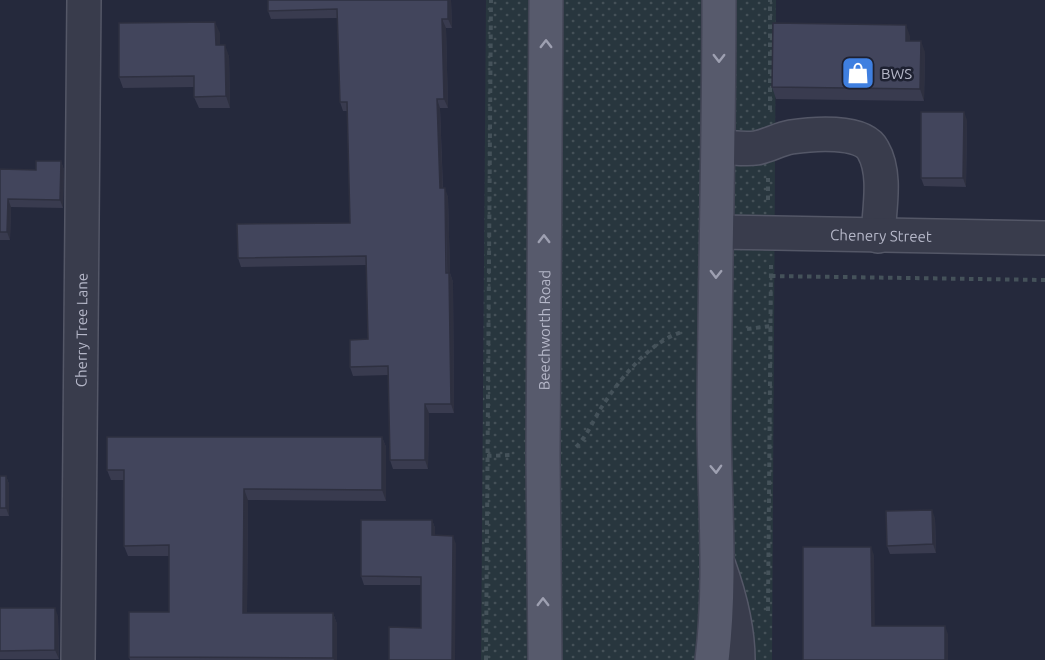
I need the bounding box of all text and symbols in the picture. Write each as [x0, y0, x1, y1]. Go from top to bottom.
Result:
one-way arrow [540, 39, 552, 48]
one-way arrow [713, 54, 725, 63]
shop icon: BWS [840, 55, 876, 91]
place label: BWS [881, 65, 912, 82]
street label: Chenery Street [830, 226, 932, 244]
one-way arrow [538, 234, 550, 243]
street label: Beechworth Road [535, 270, 553, 390]
one-way arrow [710, 270, 722, 279]
street label: Cherry Tree Lane [72, 273, 90, 387]
one-way arrow [709, 465, 722, 474]
one-way arrow [537, 597, 549, 606]

